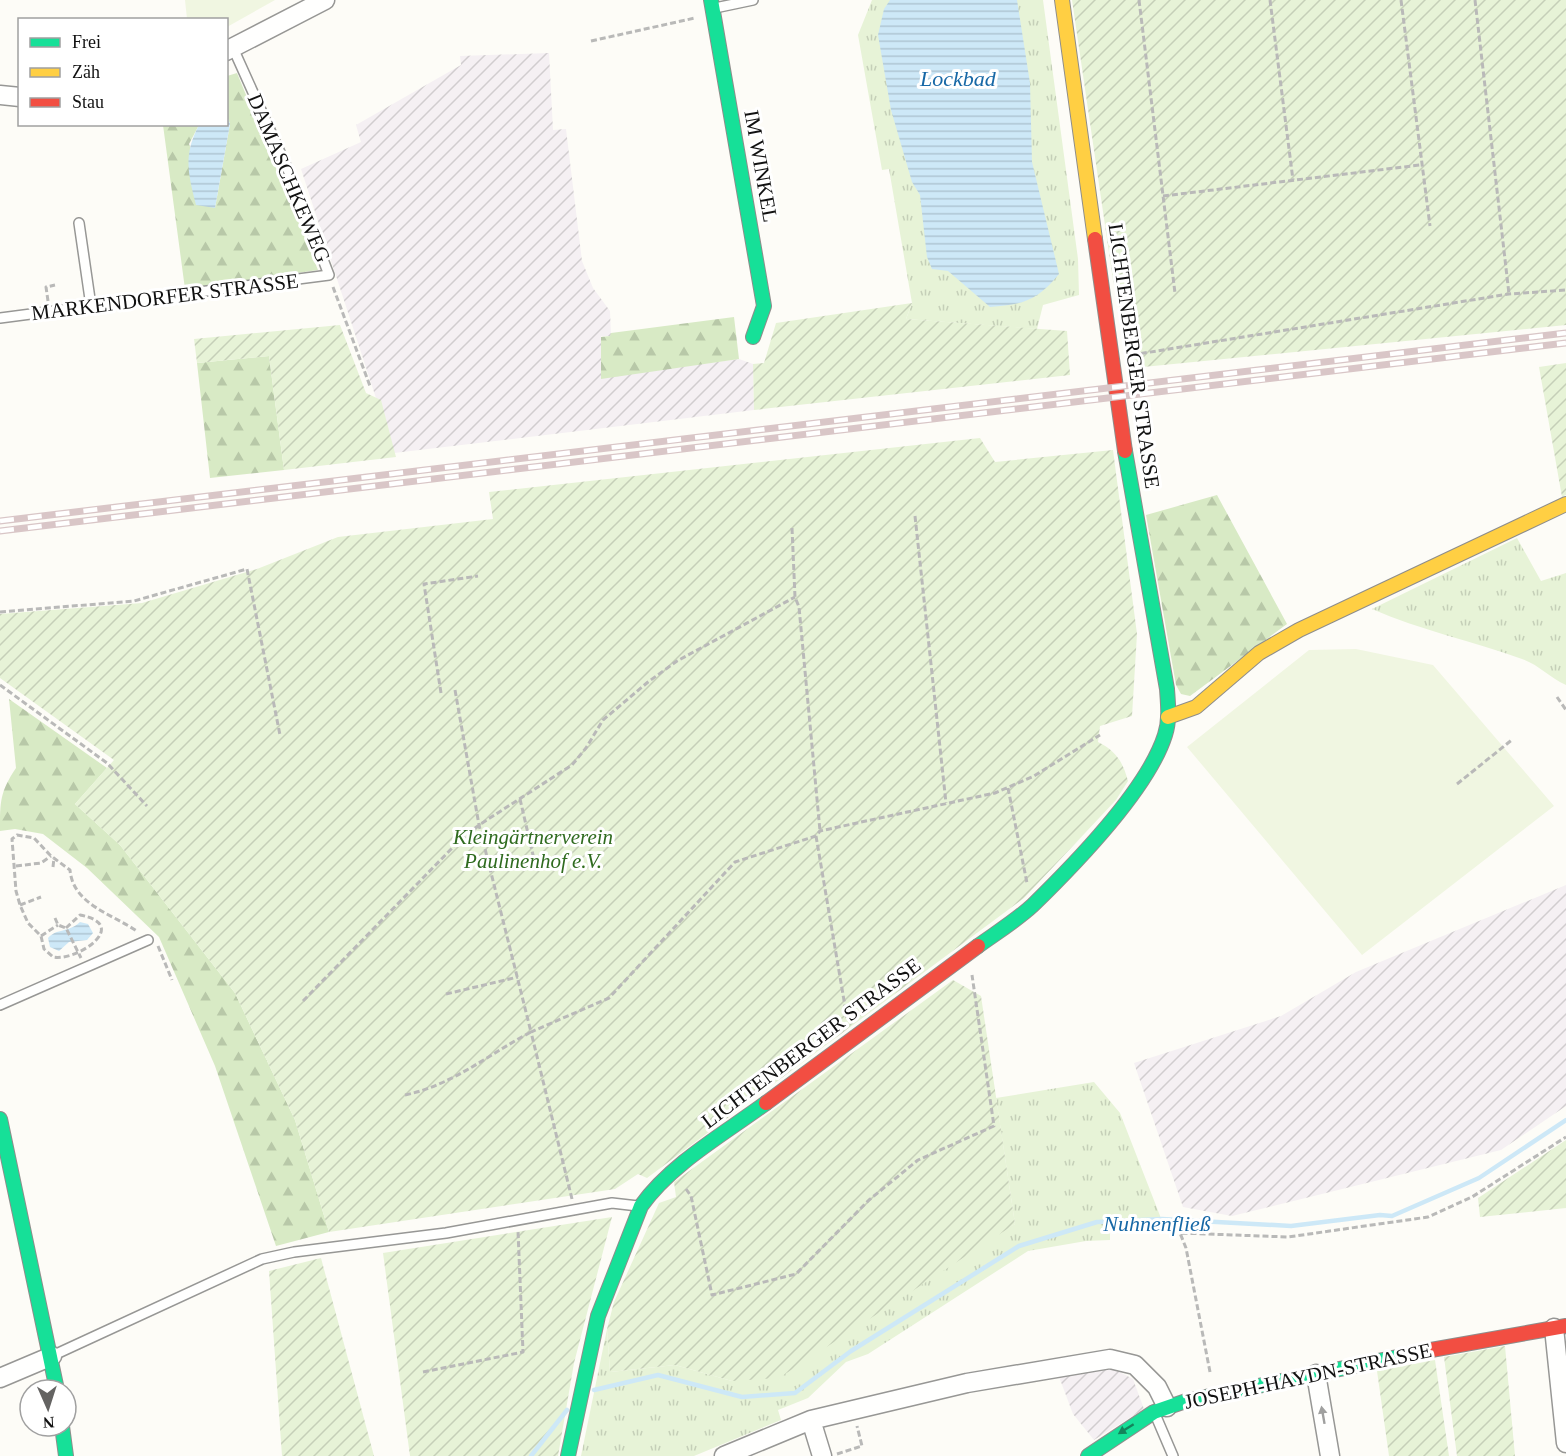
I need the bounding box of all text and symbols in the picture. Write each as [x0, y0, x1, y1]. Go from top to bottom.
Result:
legend [18, 18, 228, 126]
text: Frei [72, 32, 101, 52]
text: Zäh [72, 62, 100, 82]
water label: Lockbad [919, 66, 997, 91]
street label: DAMASCHKEWEG [243, 90, 335, 266]
text: Stau [72, 92, 104, 112]
street label: IM WINKEL [739, 108, 783, 224]
street label: LICHTENBERGER STRASSE [1103, 222, 1165, 490]
street label: MARKENDORFER STRASSE [30, 269, 300, 325]
park label: Kleingärtnerverein Paulinenhof e.V. [452, 825, 613, 873]
street label: LICHTENBERGER STRASSE [697, 953, 925, 1133]
water label: Nuhnenfließ [1102, 1211, 1211, 1236]
street label: JOSEPH-HAYDN-STRASSE [1182, 1338, 1434, 1414]
north arrow [18, 1378, 78, 1438]
one-way arrow [1318, 1405, 1327, 1424]
text: N [42, 1414, 55, 1431]
one-way arrow [1118, 1424, 1135, 1435]

